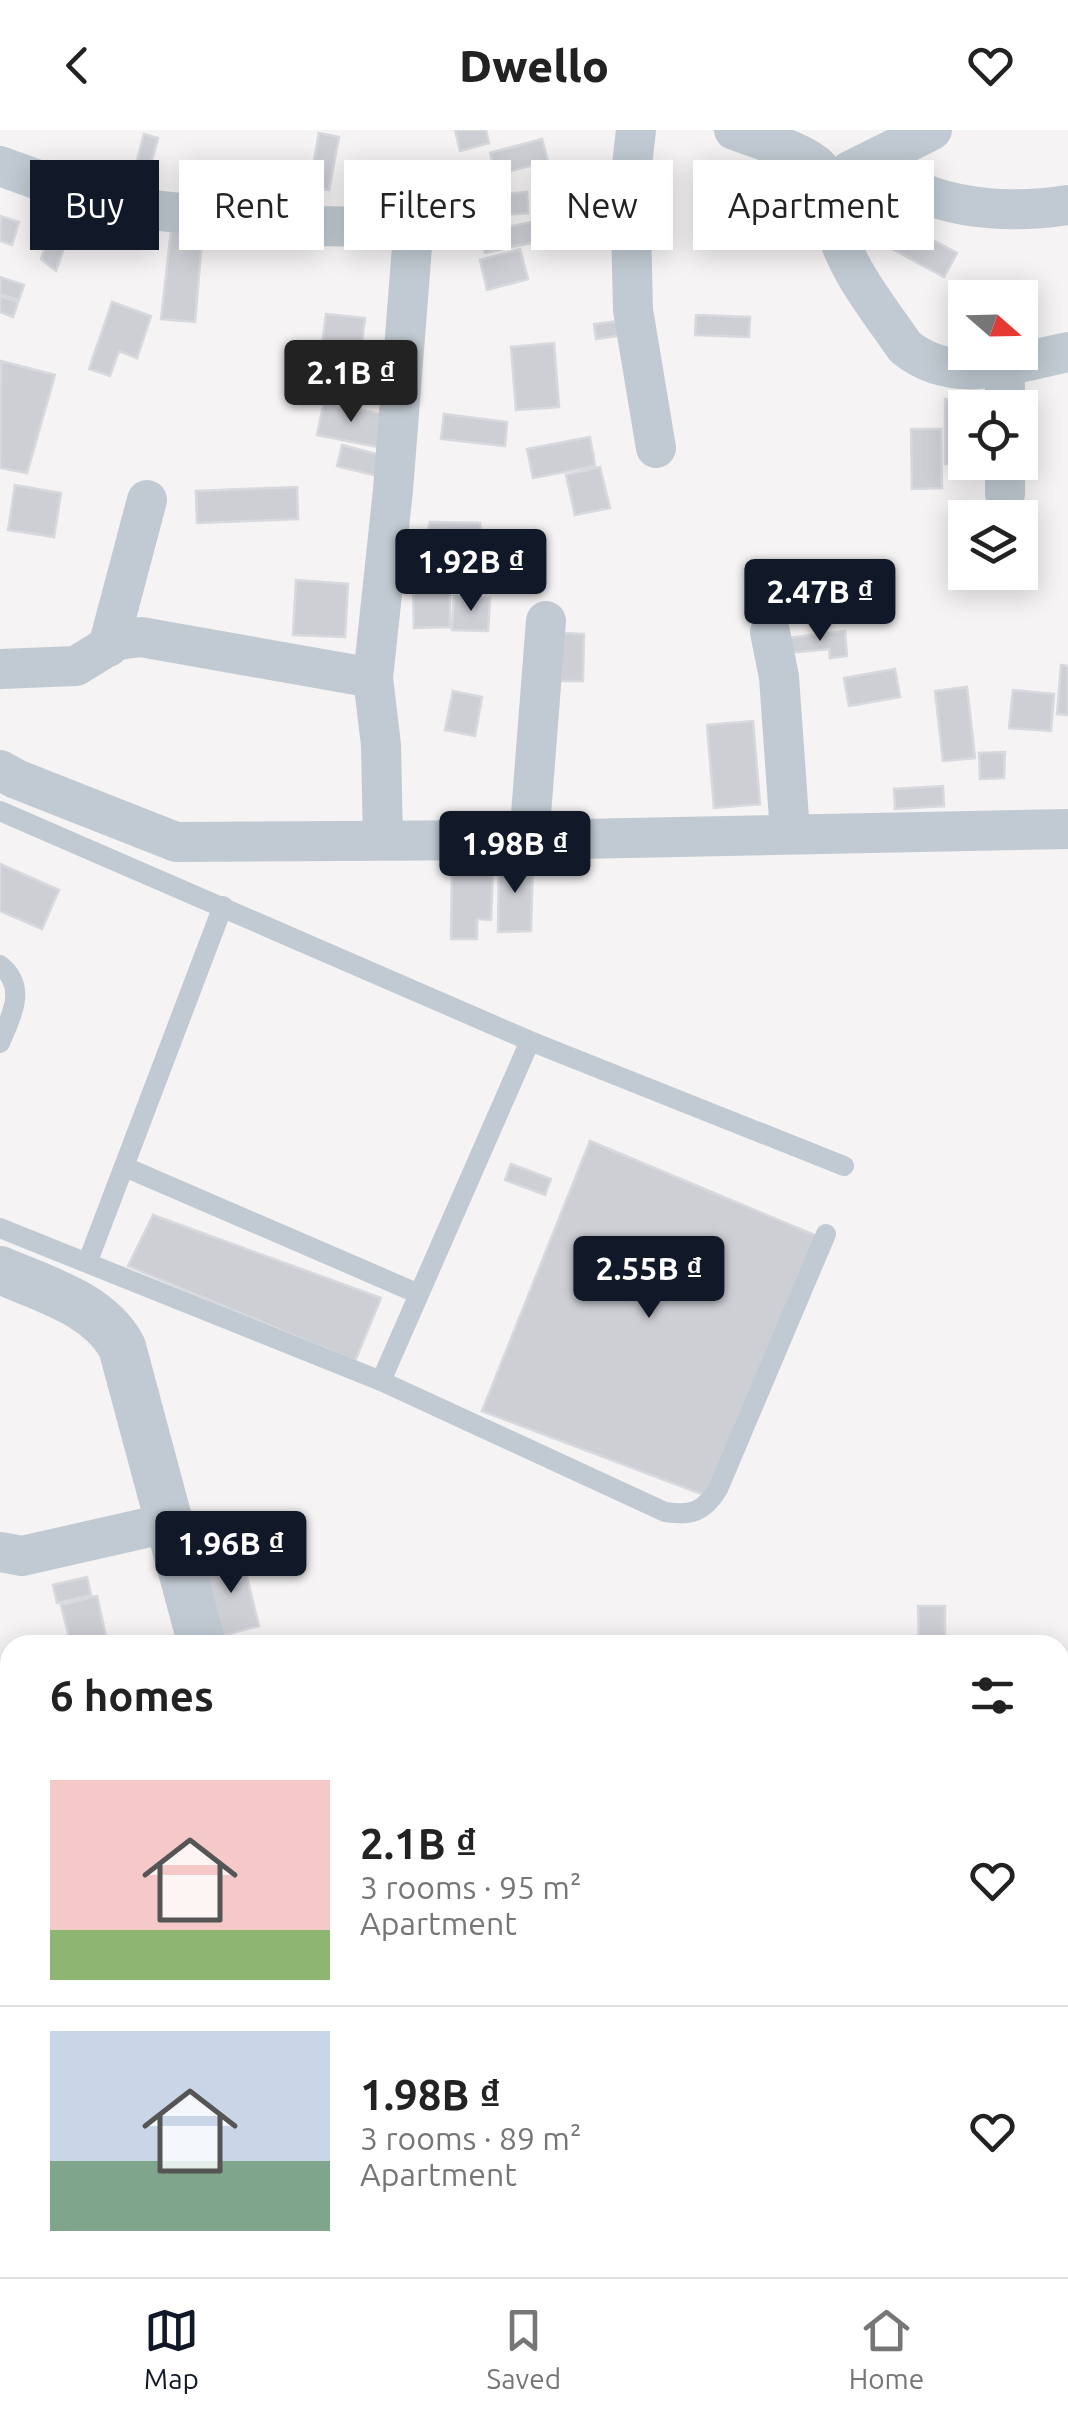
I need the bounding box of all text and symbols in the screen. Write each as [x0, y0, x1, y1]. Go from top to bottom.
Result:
icon: back [50, 38, 105, 93]
icon: heart [963, 38, 1018, 93]
text: Dwello [459, 40, 609, 91]
chip: Buy [30, 160, 159, 250]
chip: Rent [179, 160, 324, 250]
chip: Filters [344, 160, 511, 250]
chip: New [531, 160, 673, 250]
chip: Apartment [693, 160, 934, 250]
north arrow [948, 280, 1038, 370]
map controls [948, 280, 1038, 590]
pin: 2.1B ₫ [270, 340, 432, 425]
text: 2.1B ₫ [306, 354, 396, 390]
button: locate [948, 390, 1038, 480]
button: layers [948, 500, 1038, 590]
pin: 1.92B ₫ [379, 529, 563, 614]
text: 1.92B ₫ [417, 543, 525, 579]
pin: 2.47B ₫ [728, 559, 912, 644]
text: 2.47B ₫ [766, 573, 874, 609]
pin: 1.98B ₫ [423, 811, 607, 896]
text: 1.98B ₫ [461, 825, 569, 861]
pin: 2.55B ₫ [557, 1236, 741, 1321]
text: 2.55B ₫ [595, 1250, 703, 1286]
pin: 1.96B ₫ [139, 1511, 323, 1596]
text: 1.96B ₫ [177, 1525, 285, 1561]
icon: filters [965, 1668, 1020, 1723]
text: 6 homes [50, 1672, 214, 1719]
icon: home [130, 1820, 250, 1940]
text: 2.1B ₫ [360, 1820, 477, 1867]
icon: heart [965, 1853, 1020, 1908]
text: 3 rooms · 95 m² [360, 1869, 581, 1905]
text: Apartment [360, 1905, 517, 1941]
icon: home [130, 2071, 250, 2191]
text: 1.98B ₫ [360, 2071, 501, 2118]
icon: heart [965, 2104, 1020, 2159]
text: 3 rooms · 89 m² [360, 2120, 581, 2156]
text: Apartment [360, 2156, 517, 2192]
tab: Map [144, 2303, 199, 2394]
tab: Saved [487, 2303, 561, 2394]
tab: Home [849, 2303, 924, 2394]

